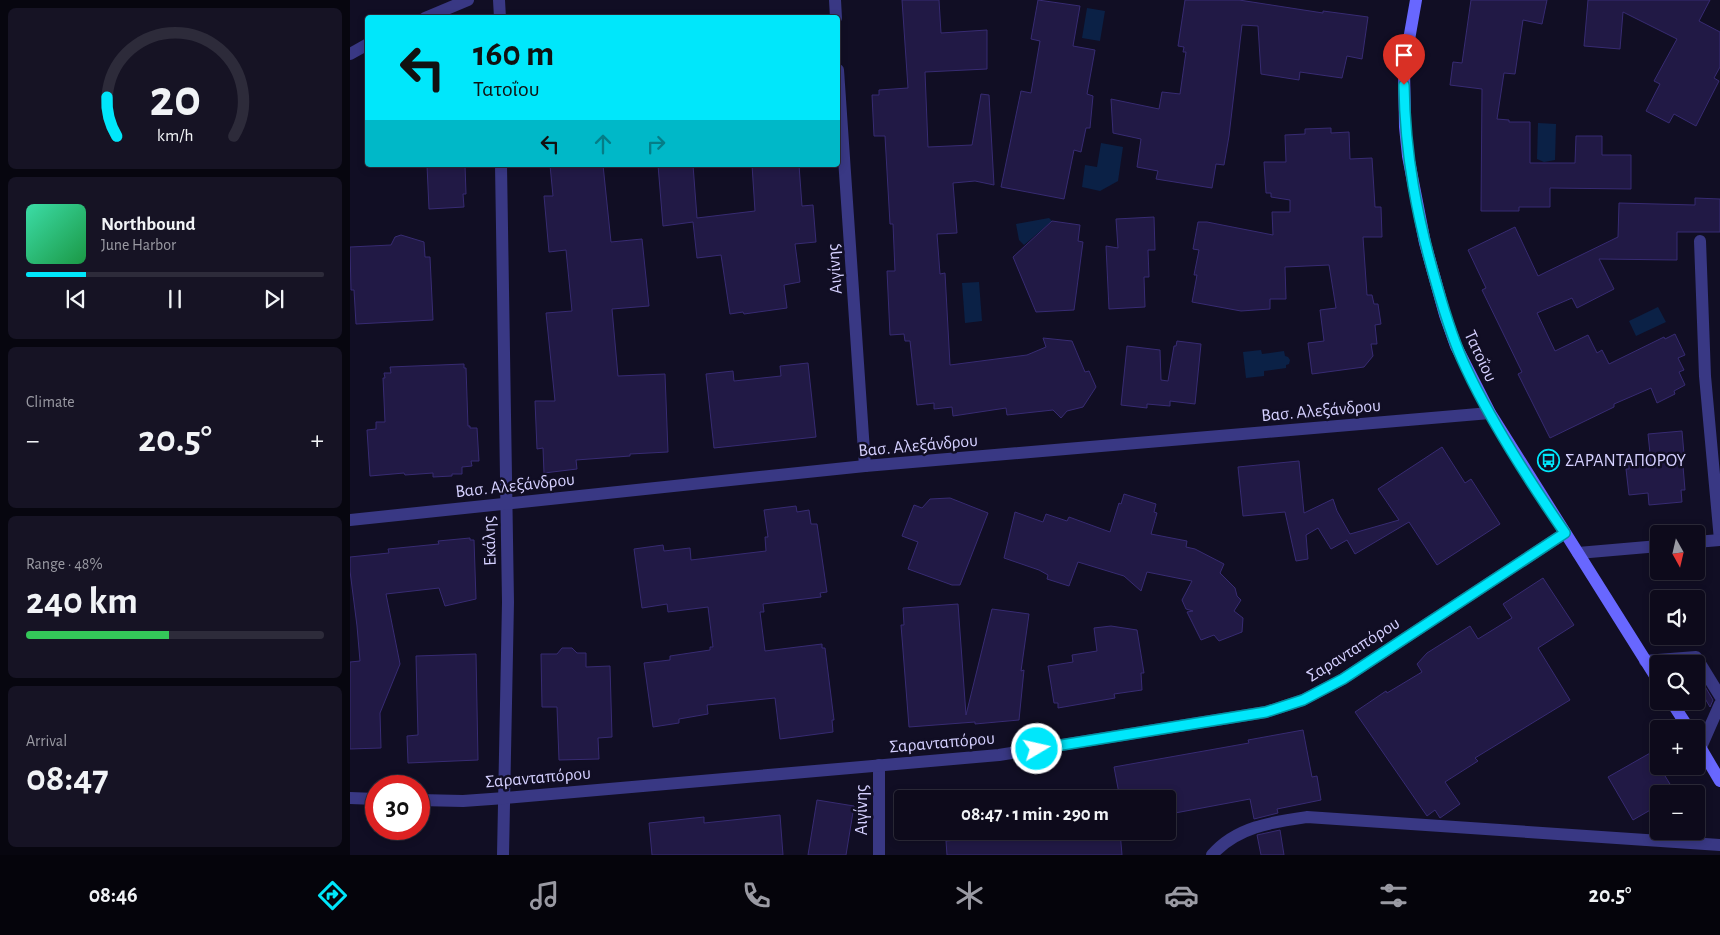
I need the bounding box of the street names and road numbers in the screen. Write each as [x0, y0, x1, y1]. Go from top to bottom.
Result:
street label: Αιγίνης [823, 243, 846, 295]
street label: Τατοΐου [1460, 328, 1500, 385]
street label: Βασ. Αλεξάνδρου [1260, 397, 1382, 425]
street label: Βασ. Αλεξάνδρου [857, 432, 979, 460]
street label: Βασ. Αλεξάνδρου [454, 471, 576, 501]
street label: Εκάλης [480, 516, 500, 566]
street label: Σαρανταπόρου [1304, 614, 1403, 686]
street label: Σαρανταπόρου [889, 729, 996, 757]
street label: Σαρανταπόρου [485, 764, 592, 792]
street label: Αιγίνης [852, 785, 871, 835]

